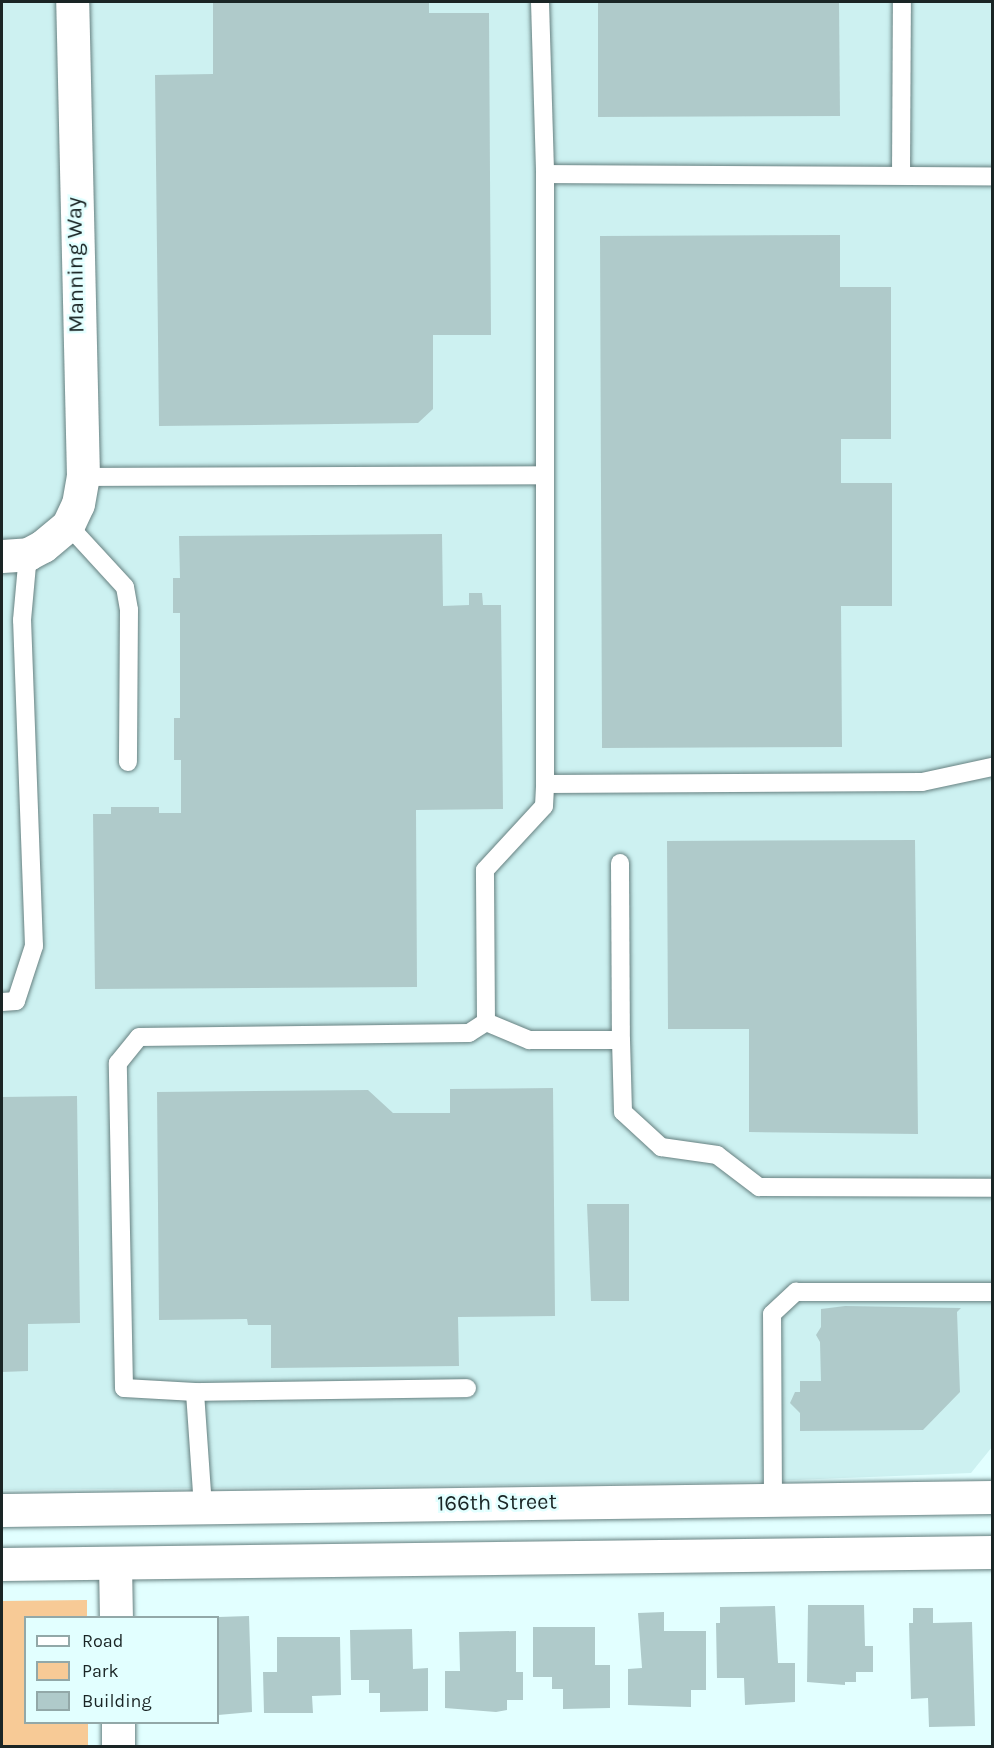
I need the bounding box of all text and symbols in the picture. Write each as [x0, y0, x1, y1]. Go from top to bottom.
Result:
street label: Manning Way [62, 197, 90, 333]
street label: 166th Street [437, 1489, 557, 1517]
legend [24, 1616, 219, 1724]
text: Road [82, 1630, 123, 1652]
text: Park [82, 1660, 119, 1682]
text: Building [82, 1690, 152, 1712]

